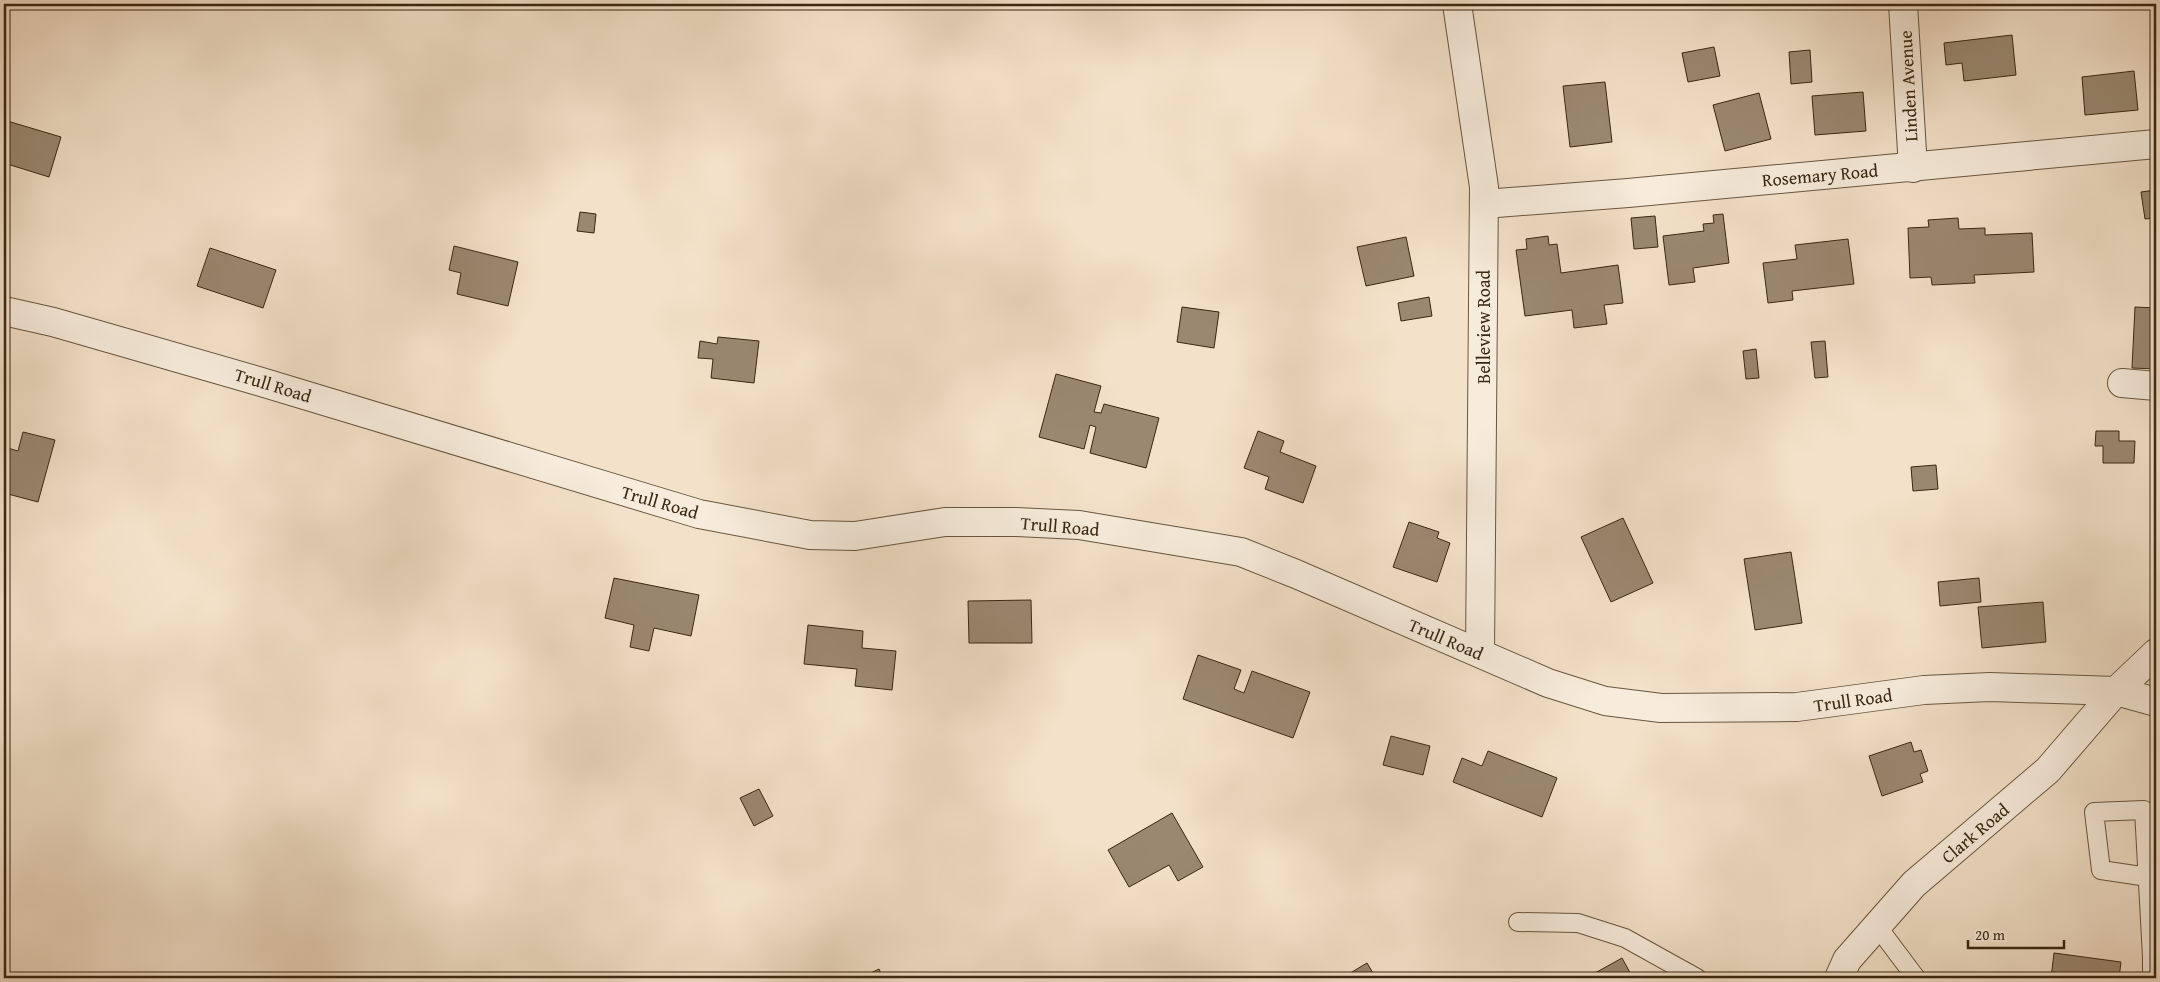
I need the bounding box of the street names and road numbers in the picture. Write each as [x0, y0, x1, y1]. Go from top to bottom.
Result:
street label: Linden Avenue [1892, 30, 1924, 142]
street label: Rosemary Road [1761, 156, 1880, 194]
street label: Belleview Road [1470, 270, 1497, 384]
street label: Trull Road [231, 361, 315, 410]
street label: Trull Road [618, 478, 702, 526]
street label: Trull Road [1019, 509, 1101, 543]
street label: Trull Road [1404, 611, 1488, 667]
street label: Trull Road [1812, 681, 1894, 719]
street label: Clark Road [1935, 796, 2015, 870]

